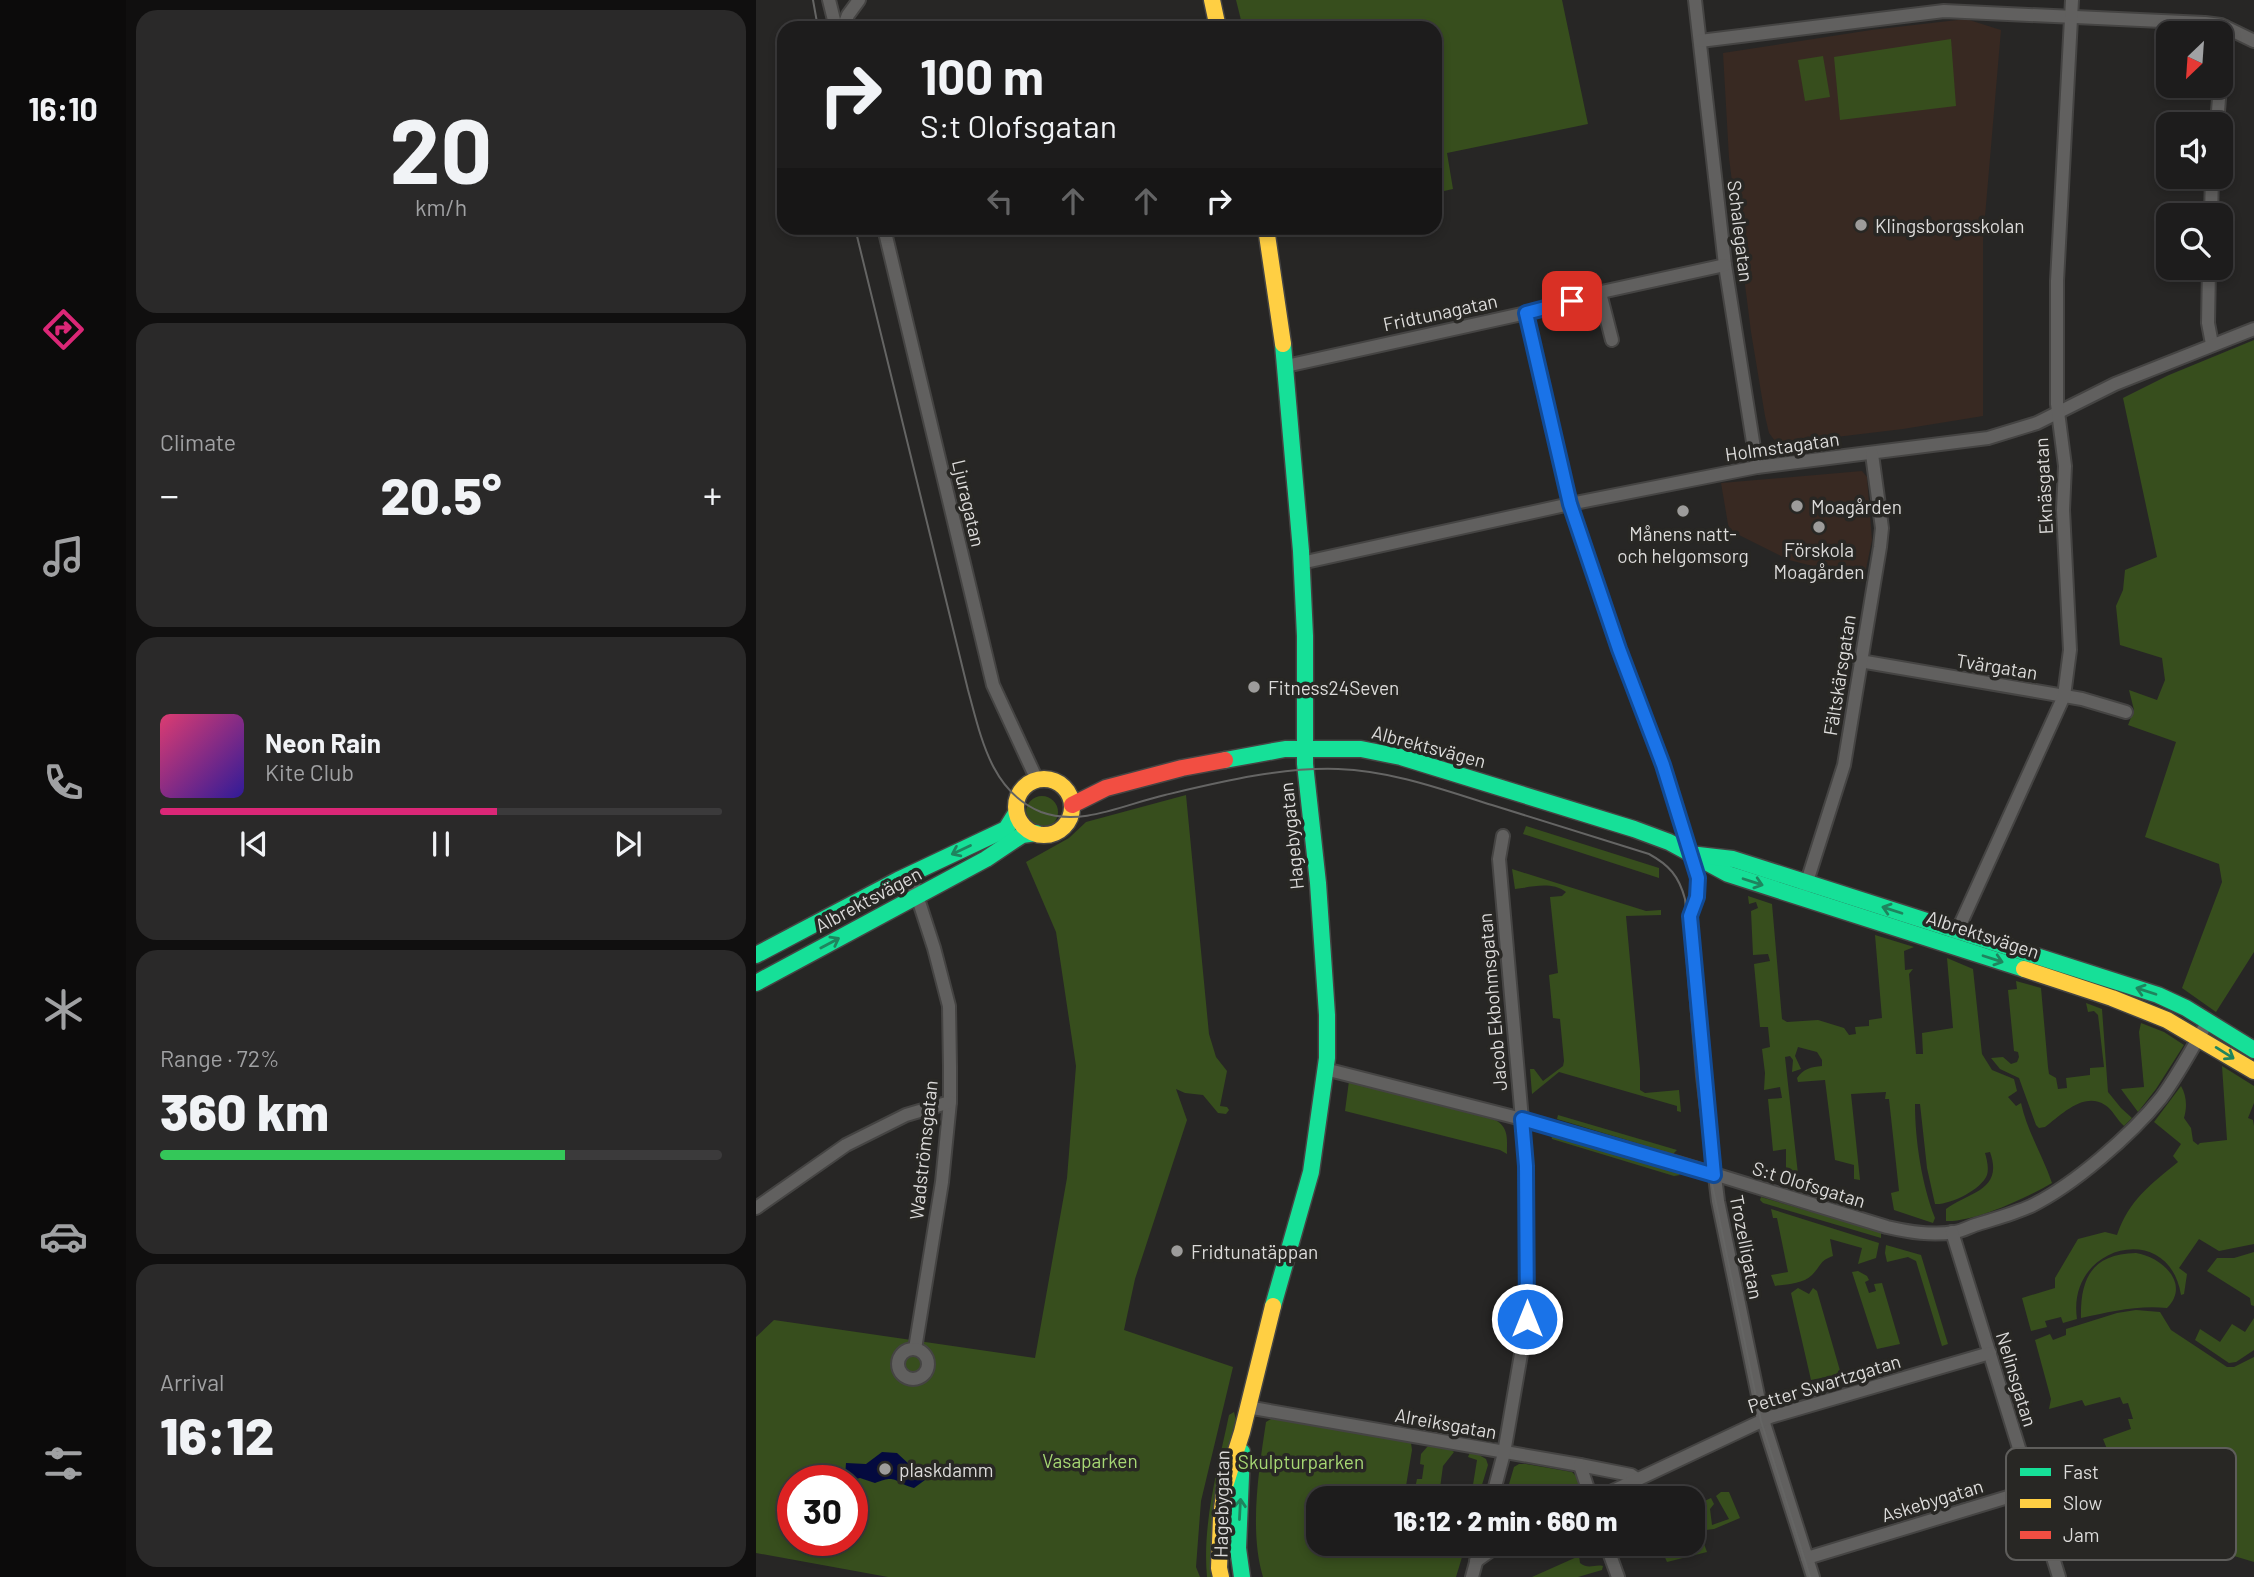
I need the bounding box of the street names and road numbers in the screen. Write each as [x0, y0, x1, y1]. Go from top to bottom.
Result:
street label: Schalegatan [1723, 179, 1759, 283]
street label: Fridtunagatan [1381, 289, 1499, 335]
street label: Holmstagatan [1723, 427, 1841, 465]
street label: Eknäsgatan [2029, 437, 2057, 535]
street label: Ljuragatan [948, 457, 990, 549]
street label: Fältskärsgatan [1818, 613, 1860, 737]
street label: Tvärgatan [1955, 648, 2039, 684]
street label: Albrektsvägen [1369, 720, 1489, 772]
street label: Hagebygatan [1274, 781, 1308, 891]
street label: Albrektsvägen [811, 861, 925, 937]
street label: Albrektsvägen [1924, 905, 2042, 963]
street label: Jacob Ekbohmsgatan [1473, 912, 1511, 1092]
street label: Wadströmsgatan [904, 1079, 942, 1221]
street label: S:t Olofsgatan [1750, 1156, 1868, 1212]
street label: Trozelligatan [1726, 1193, 1768, 1301]
street label: Nelinsgatan [1992, 1329, 2042, 1429]
street label: Petter Swartzgatan [1745, 1349, 1903, 1417]
street label: Alreiksgatan [1393, 1403, 1499, 1443]
street label: Hagebygatan [1209, 1450, 1233, 1558]
street label: Askebygatan [1878, 1474, 1986, 1526]

